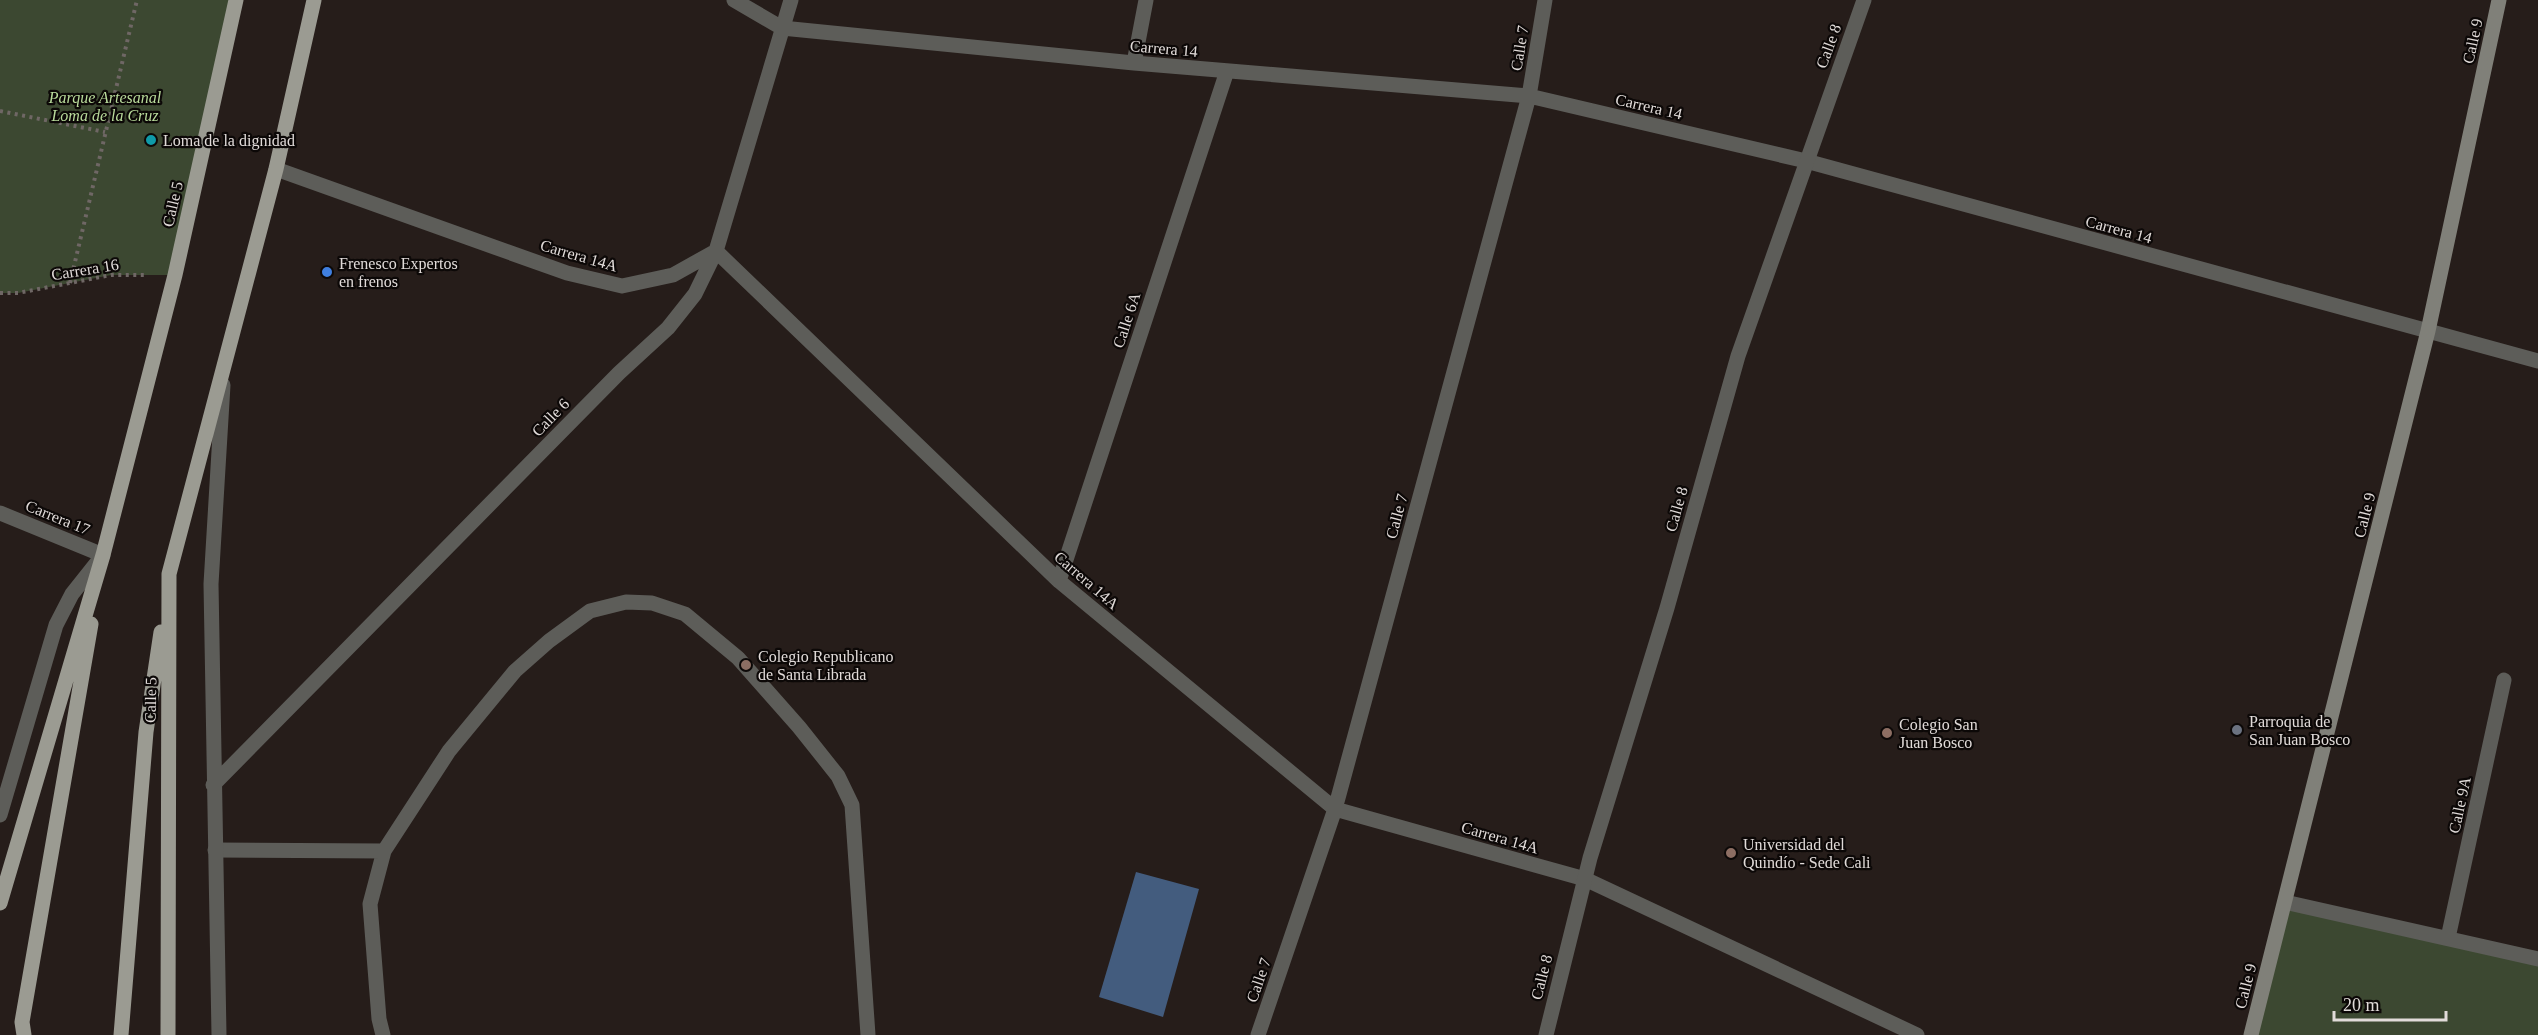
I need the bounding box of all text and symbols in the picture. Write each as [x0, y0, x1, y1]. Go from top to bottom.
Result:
street label: Calle 9 [2459, 17, 2486, 65]
street label: Calle 8 [1813, 22, 1844, 71]
street label: Calle 7 [1508, 24, 1531, 72]
street label: Carrera 14 [1129, 37, 1199, 60]
park label: Parque Artesanal Loma de la Cruz [48, 89, 162, 124]
street label: Carrera 14 [1614, 91, 1684, 122]
place label: Loma de la dignidad [163, 132, 295, 150]
marker: Loma de la dignidad [144, 133, 158, 147]
street label: Calle 5 [159, 180, 186, 228]
street label: Carrera 14 [2084, 212, 2154, 246]
street label: Carrera 14A [538, 236, 620, 275]
place label: Frenesco Expertos en frenos [339, 255, 458, 290]
street label: Carrera 16 [50, 256, 120, 283]
marker: Frenesco Expertos en frenos [320, 265, 334, 279]
street label: Calle 6A [1110, 290, 1144, 350]
street label: Calle 6 [528, 395, 572, 440]
street label: Calle 8 [1662, 485, 1691, 533]
street label: Calle 9 [2351, 491, 2378, 539]
street label: Calle 7 [1382, 492, 1411, 540]
street label: Carrera 17 [23, 497, 93, 538]
street label: Carrera 14A [1051, 548, 1123, 613]
place label: Colegio Republicano de Santa Librada [758, 648, 894, 683]
marker: Colegio Republicano de Santa Librada [739, 658, 753, 672]
street label: Calle 5 [142, 677, 159, 723]
place label: Parroquia de San Juan Bosco [2249, 713, 2350, 748]
place label: Colegio San Juan Bosco [1899, 716, 1978, 751]
marker: Parroquia de San Juan Bosco [2230, 723, 2244, 737]
marker: Colegio San Juan Bosco [1880, 726, 1894, 740]
street label: Calle 9A [2445, 775, 2474, 835]
street label: Carrera 14A [1459, 818, 1541, 857]
place label: Universidad del Quindío - Sede Cali [1743, 836, 1871, 871]
marker: Universidad del Quindío - Sede Cali [1724, 846, 1738, 860]
street label: Calle 8 [1528, 953, 1555, 1001]
street label: Calle 7 [1243, 956, 1274, 1005]
street label: Calle 9 [2232, 962, 2259, 1010]
scale bar [2334, 984, 2446, 1022]
text: 20 m [2343, 995, 2380, 1015]

